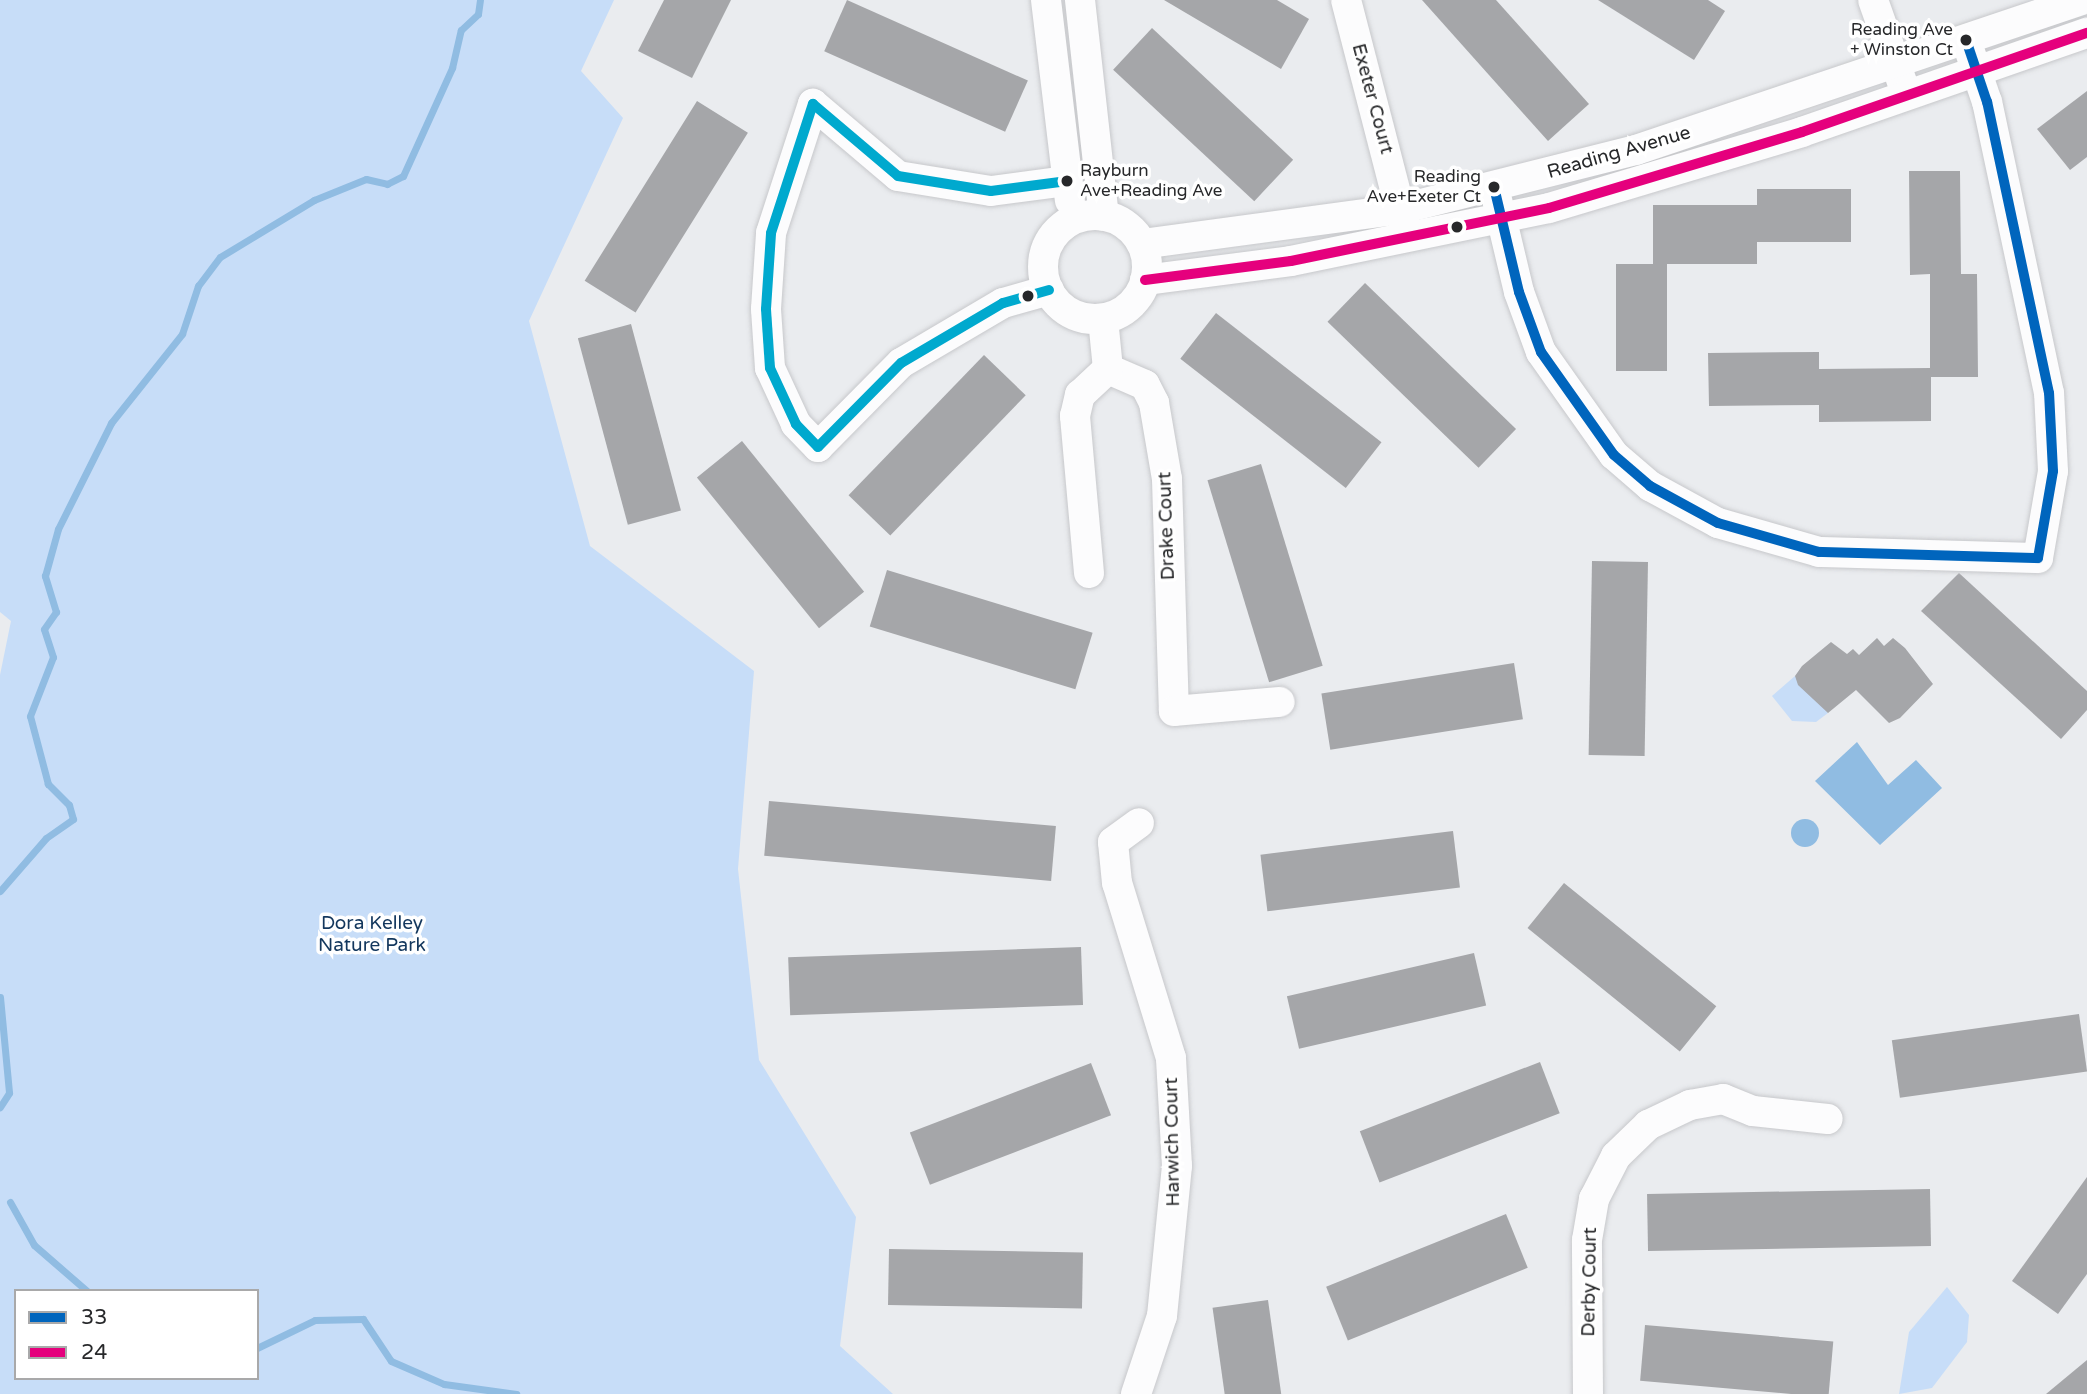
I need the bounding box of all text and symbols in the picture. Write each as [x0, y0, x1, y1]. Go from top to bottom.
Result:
place label: Reading Ave + Winston Ct [1850, 20, 1953, 60]
marker: Reading Ave + Winston Ct [1959, 33, 1973, 47]
street label: Exeter Court [1346, 41, 1398, 157]
street label: Reading Avenue [1545, 122, 1693, 184]
place label: Rayburn Ave+Reading Ave [1080, 161, 1222, 201]
place label: Reading Ave+Exeter Ct [1367, 167, 1481, 207]
marker: Rayburn Ave+Reading Ave [1060, 174, 1074, 188]
marker: Reading Ave+Exeter Ct [1487, 180, 1501, 194]
unlabelled marker [1450, 220, 1464, 234]
unlabelled marker [1021, 289, 1035, 303]
street label: Drake Court [1154, 471, 1180, 581]
park label: Dora Kelley Nature Park [318, 913, 426, 957]
street label: Harwich Court [1160, 1077, 1186, 1207]
street label: Derby Court [1578, 1227, 1602, 1337]
legend [14, 1289, 259, 1380]
text: 33 [81, 1305, 107, 1330]
text: 24 [81, 1340, 107, 1365]

